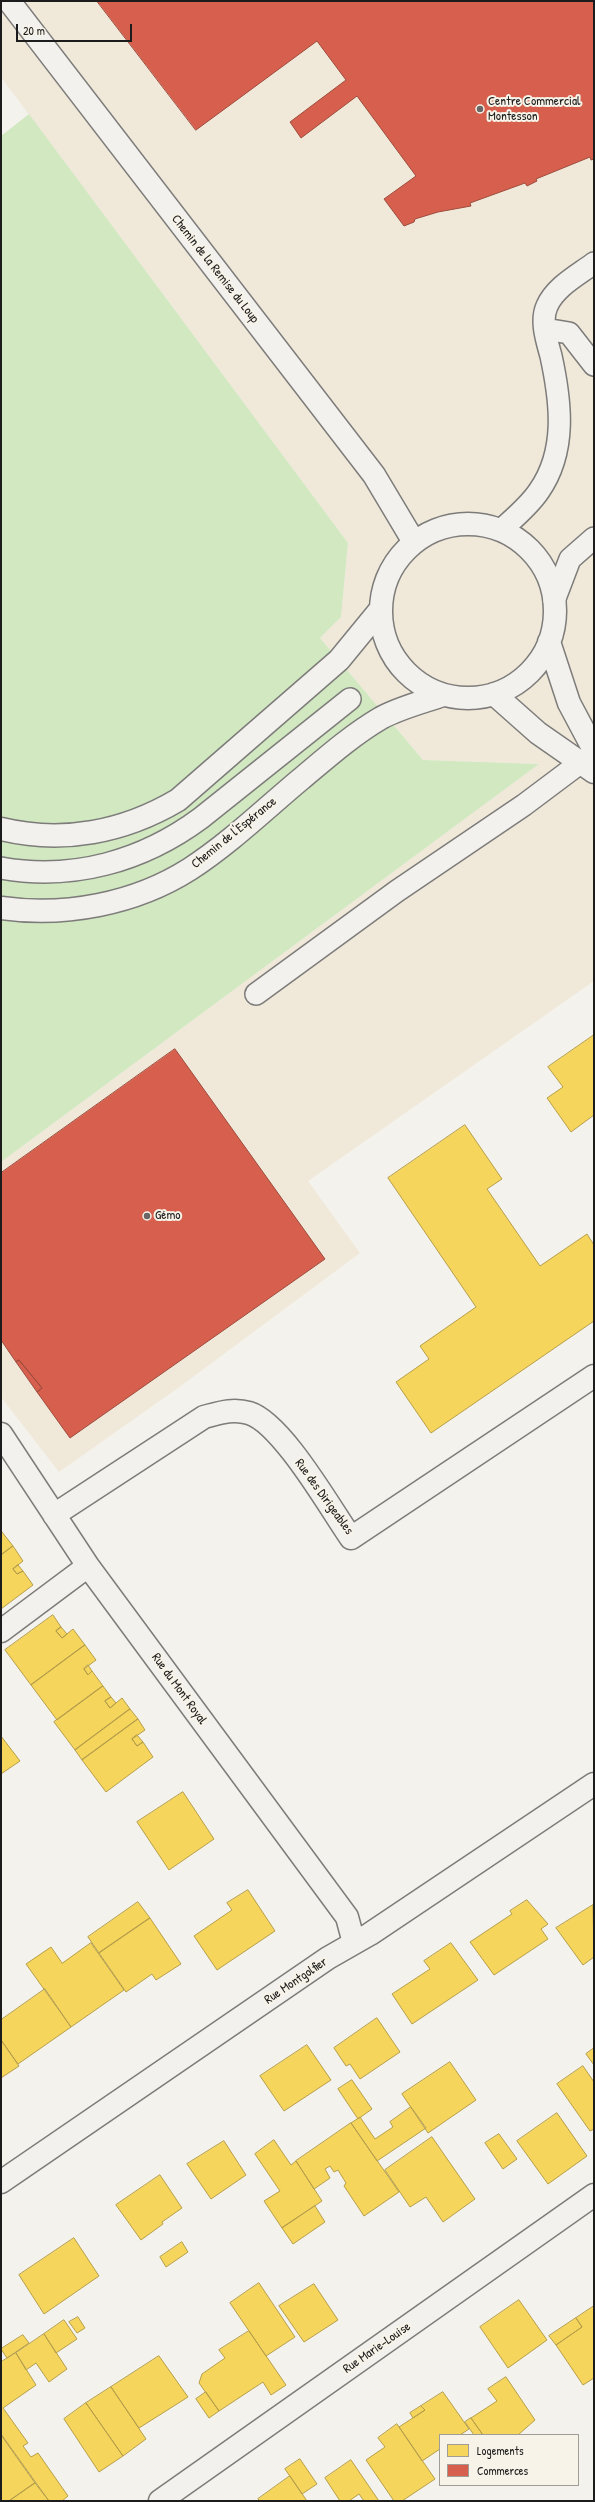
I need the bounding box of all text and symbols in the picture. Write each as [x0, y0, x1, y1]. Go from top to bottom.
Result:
scale bar [18, 16, 134, 42]
text: 20 m [23, 22, 45, 39]
place label: Centre Commercial Montesson [488, 94, 581, 125]
marker: Centre Commercial Montesson [475, 104, 485, 114]
street label: Chemin de la Remise du Loup [168, 212, 262, 326]
street label: Chemin de l'Espérance [188, 794, 280, 872]
place label: Gémo [155, 1208, 180, 1224]
marker: Gémo [142, 1211, 152, 1221]
street label: Rue des Dirigeables [291, 1456, 357, 1538]
street label: Rue du Mont Royal [148, 1650, 210, 1728]
street label: Rue Montgolfier [262, 1954, 330, 2008]
street label: Rue Marie-Louise [340, 2319, 414, 2377]
legend [439, 2434, 579, 2486]
text: Logements [477, 2442, 524, 2459]
text: Commerces [477, 2462, 528, 2479]

